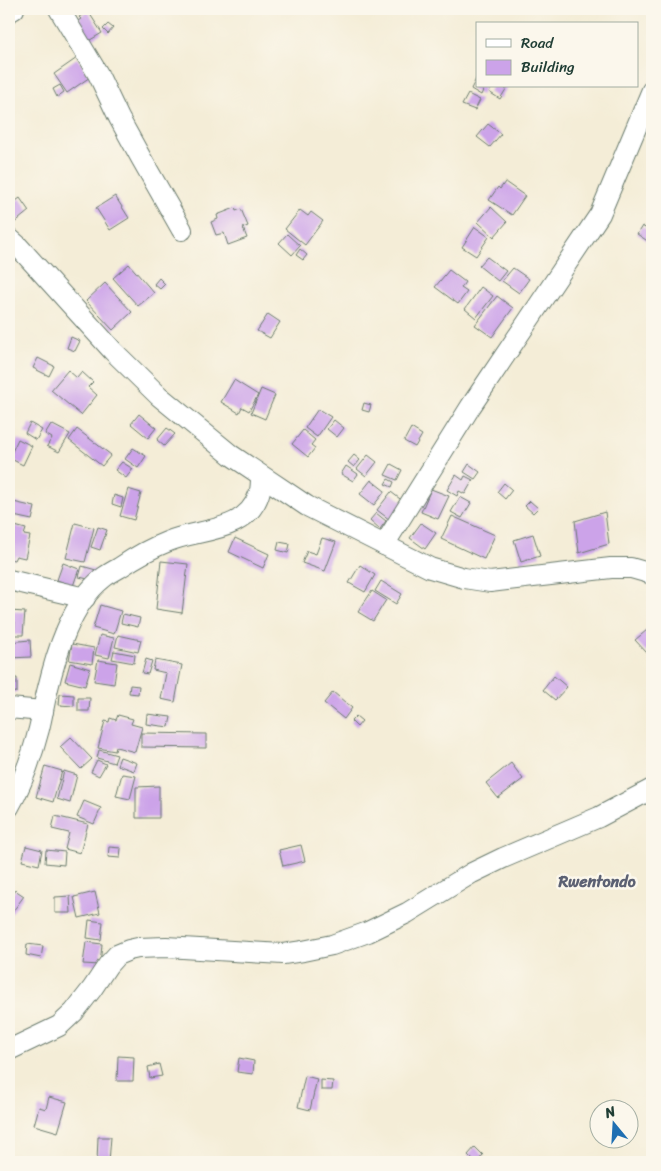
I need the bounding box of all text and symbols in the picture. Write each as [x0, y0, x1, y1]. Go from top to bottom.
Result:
legend [476, 22, 638, 88]
text: Road [521, 30, 554, 56]
text: Building [521, 54, 575, 80]
district label: Rwentondo [557, 867, 636, 896]
north arrow [588, 1098, 638, 1148]
text: N [601, 1099, 619, 1126]

